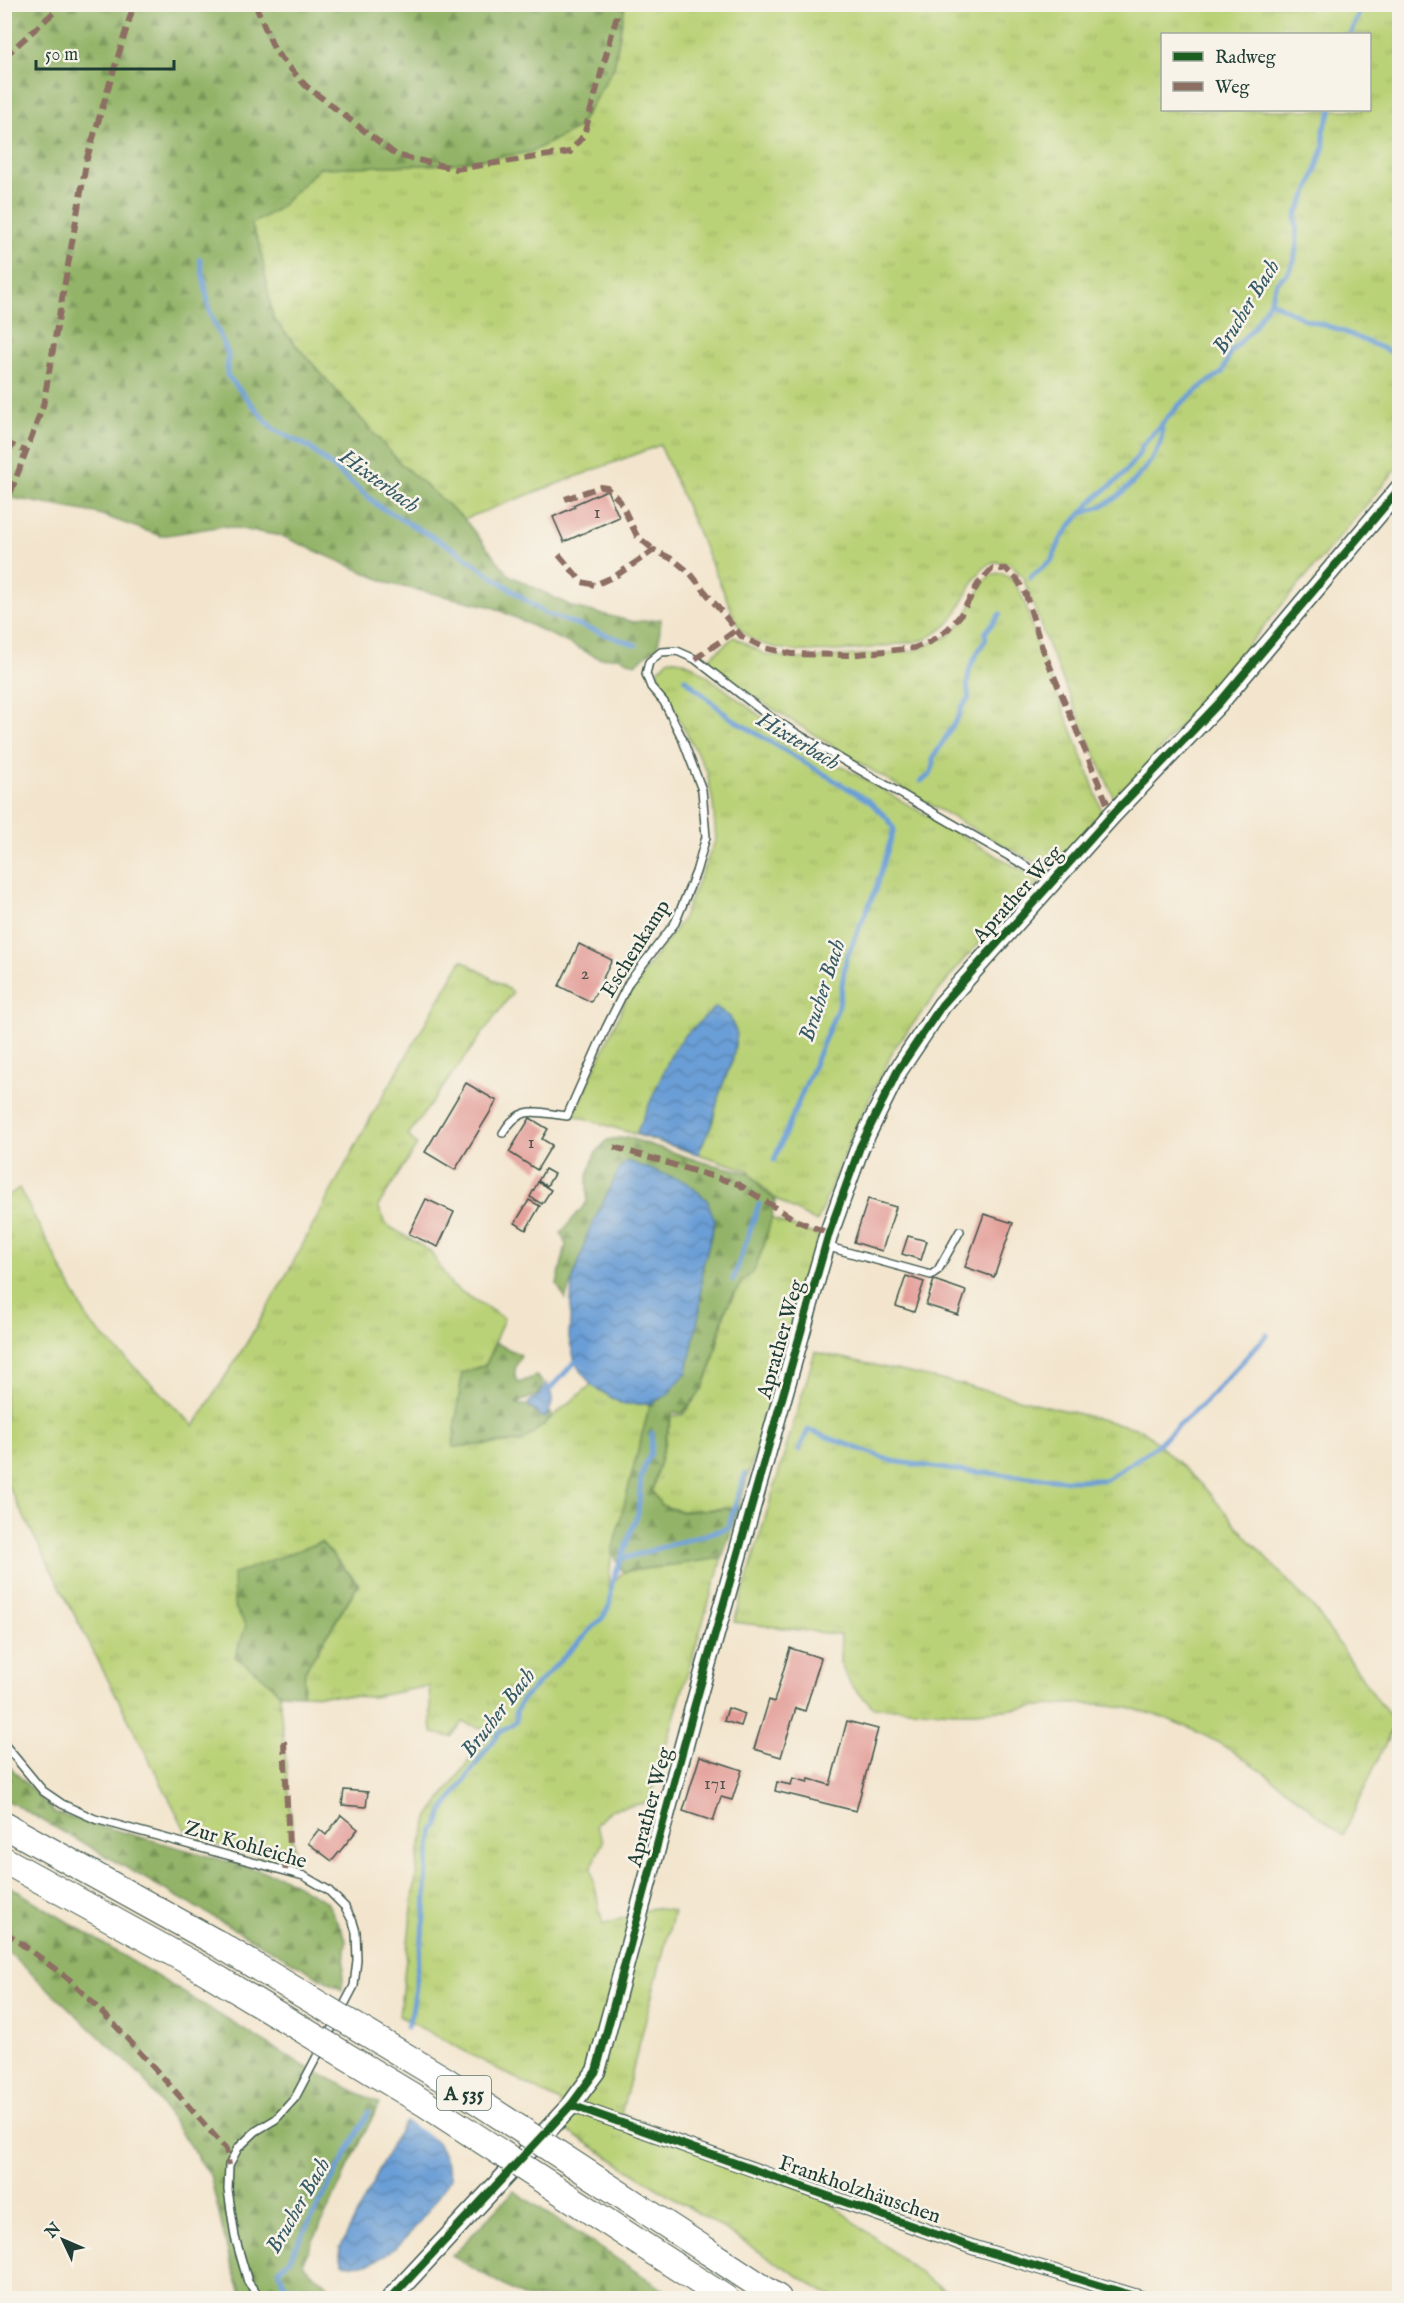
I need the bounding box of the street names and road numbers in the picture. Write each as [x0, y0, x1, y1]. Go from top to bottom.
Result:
street label: Aprather Weg [966, 840, 1070, 950]
street label: Eschenkamp [595, 895, 677, 1003]
street label: Aprather Weg [751, 1276, 811, 1403]
street label: Aprather Weg [621, 1744, 680, 1871]
street label: Zur Kohleiche [181, 1815, 310, 1876]
road number: A 535 [437, 2076, 491, 2110]
street label: Frankholzhäuschen [775, 2150, 944, 2231]

